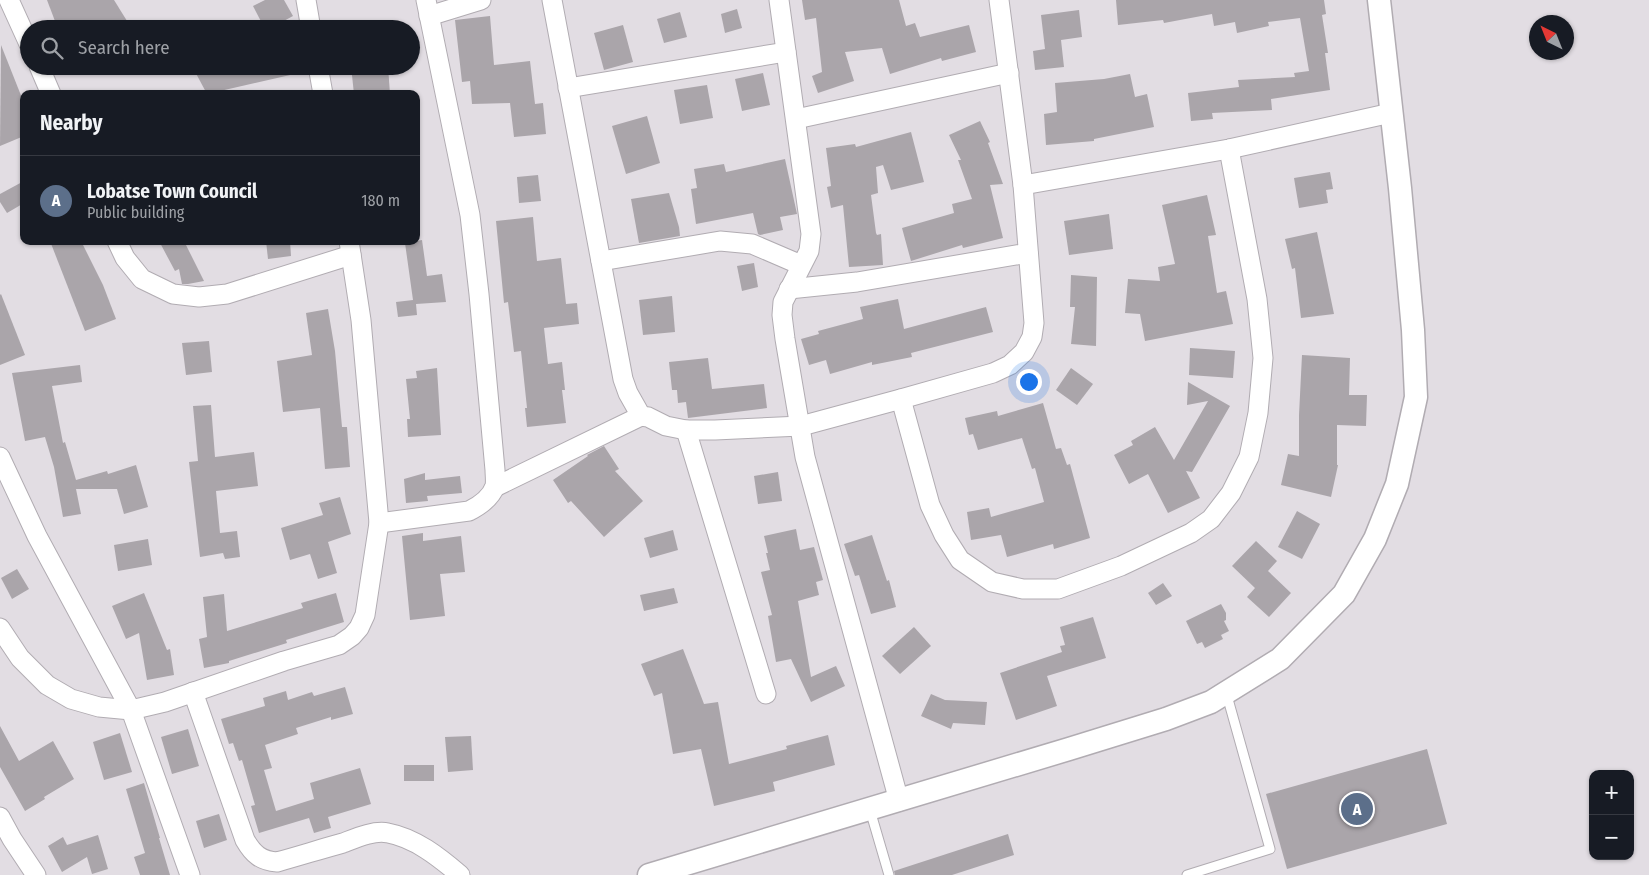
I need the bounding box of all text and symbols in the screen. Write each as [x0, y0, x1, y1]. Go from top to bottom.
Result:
north arrow [1529, 15, 1574, 60]
search box [20, 20, 420, 75]
icon: search [38, 34, 66, 62]
text: Search here [78, 36, 170, 59]
text: Nearby [40, 110, 102, 136]
text: Lobatse Town Council [87, 180, 257, 203]
text: A [52, 191, 60, 210]
text: 180 m [361, 191, 400, 210]
text: Public building [87, 203, 184, 222]
your location [1016, 369, 1042, 395]
map controls [1589, 770, 1634, 860]
button: + [1589, 770, 1634, 815]
pin: A [1341, 790, 1373, 828]
button: − [1589, 815, 1634, 860]

